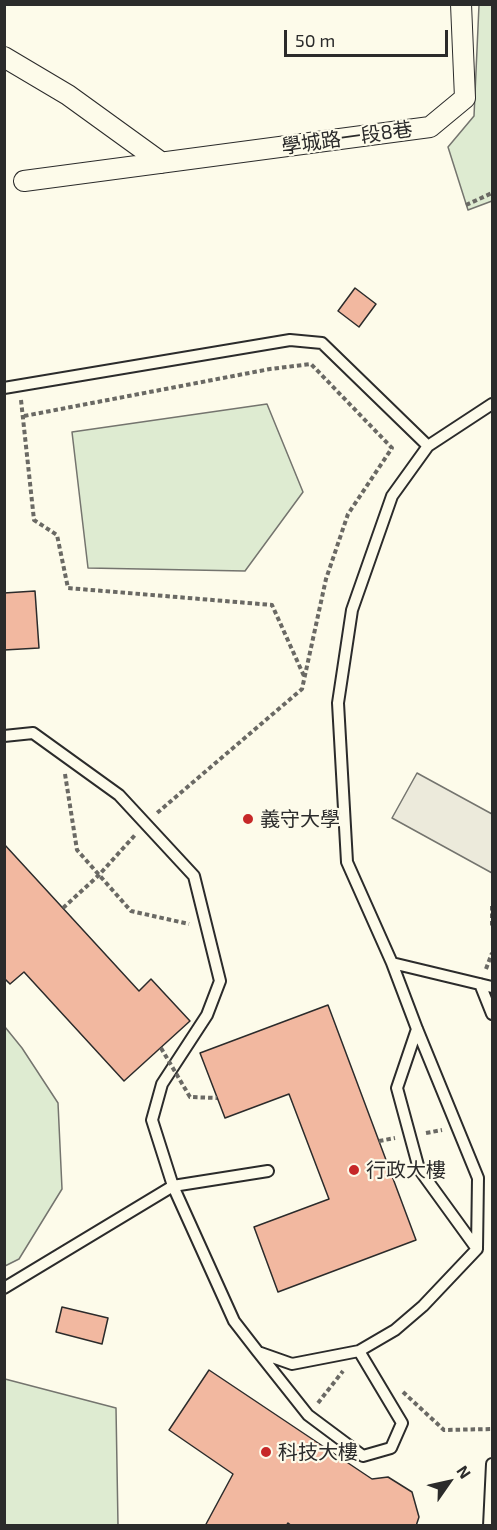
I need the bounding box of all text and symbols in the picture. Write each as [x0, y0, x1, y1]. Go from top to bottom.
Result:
scale bar [287, 18, 450, 56]
text: 50 m [295, 29, 335, 51]
street label: 學城路一段8巷 [280, 117, 414, 159]
place label: 義守大學 [260, 807, 340, 831]
marker: 義守大學 [241, 812, 255, 826]
place label: 行政大樓 [366, 1158, 446, 1182]
marker: 行政大樓 [347, 1163, 361, 1177]
place label: 科技大樓 [278, 1440, 358, 1464]
marker: 科技大樓 [259, 1445, 273, 1459]
north arrow [419, 1452, 479, 1512]
text: N [453, 1462, 475, 1482]

